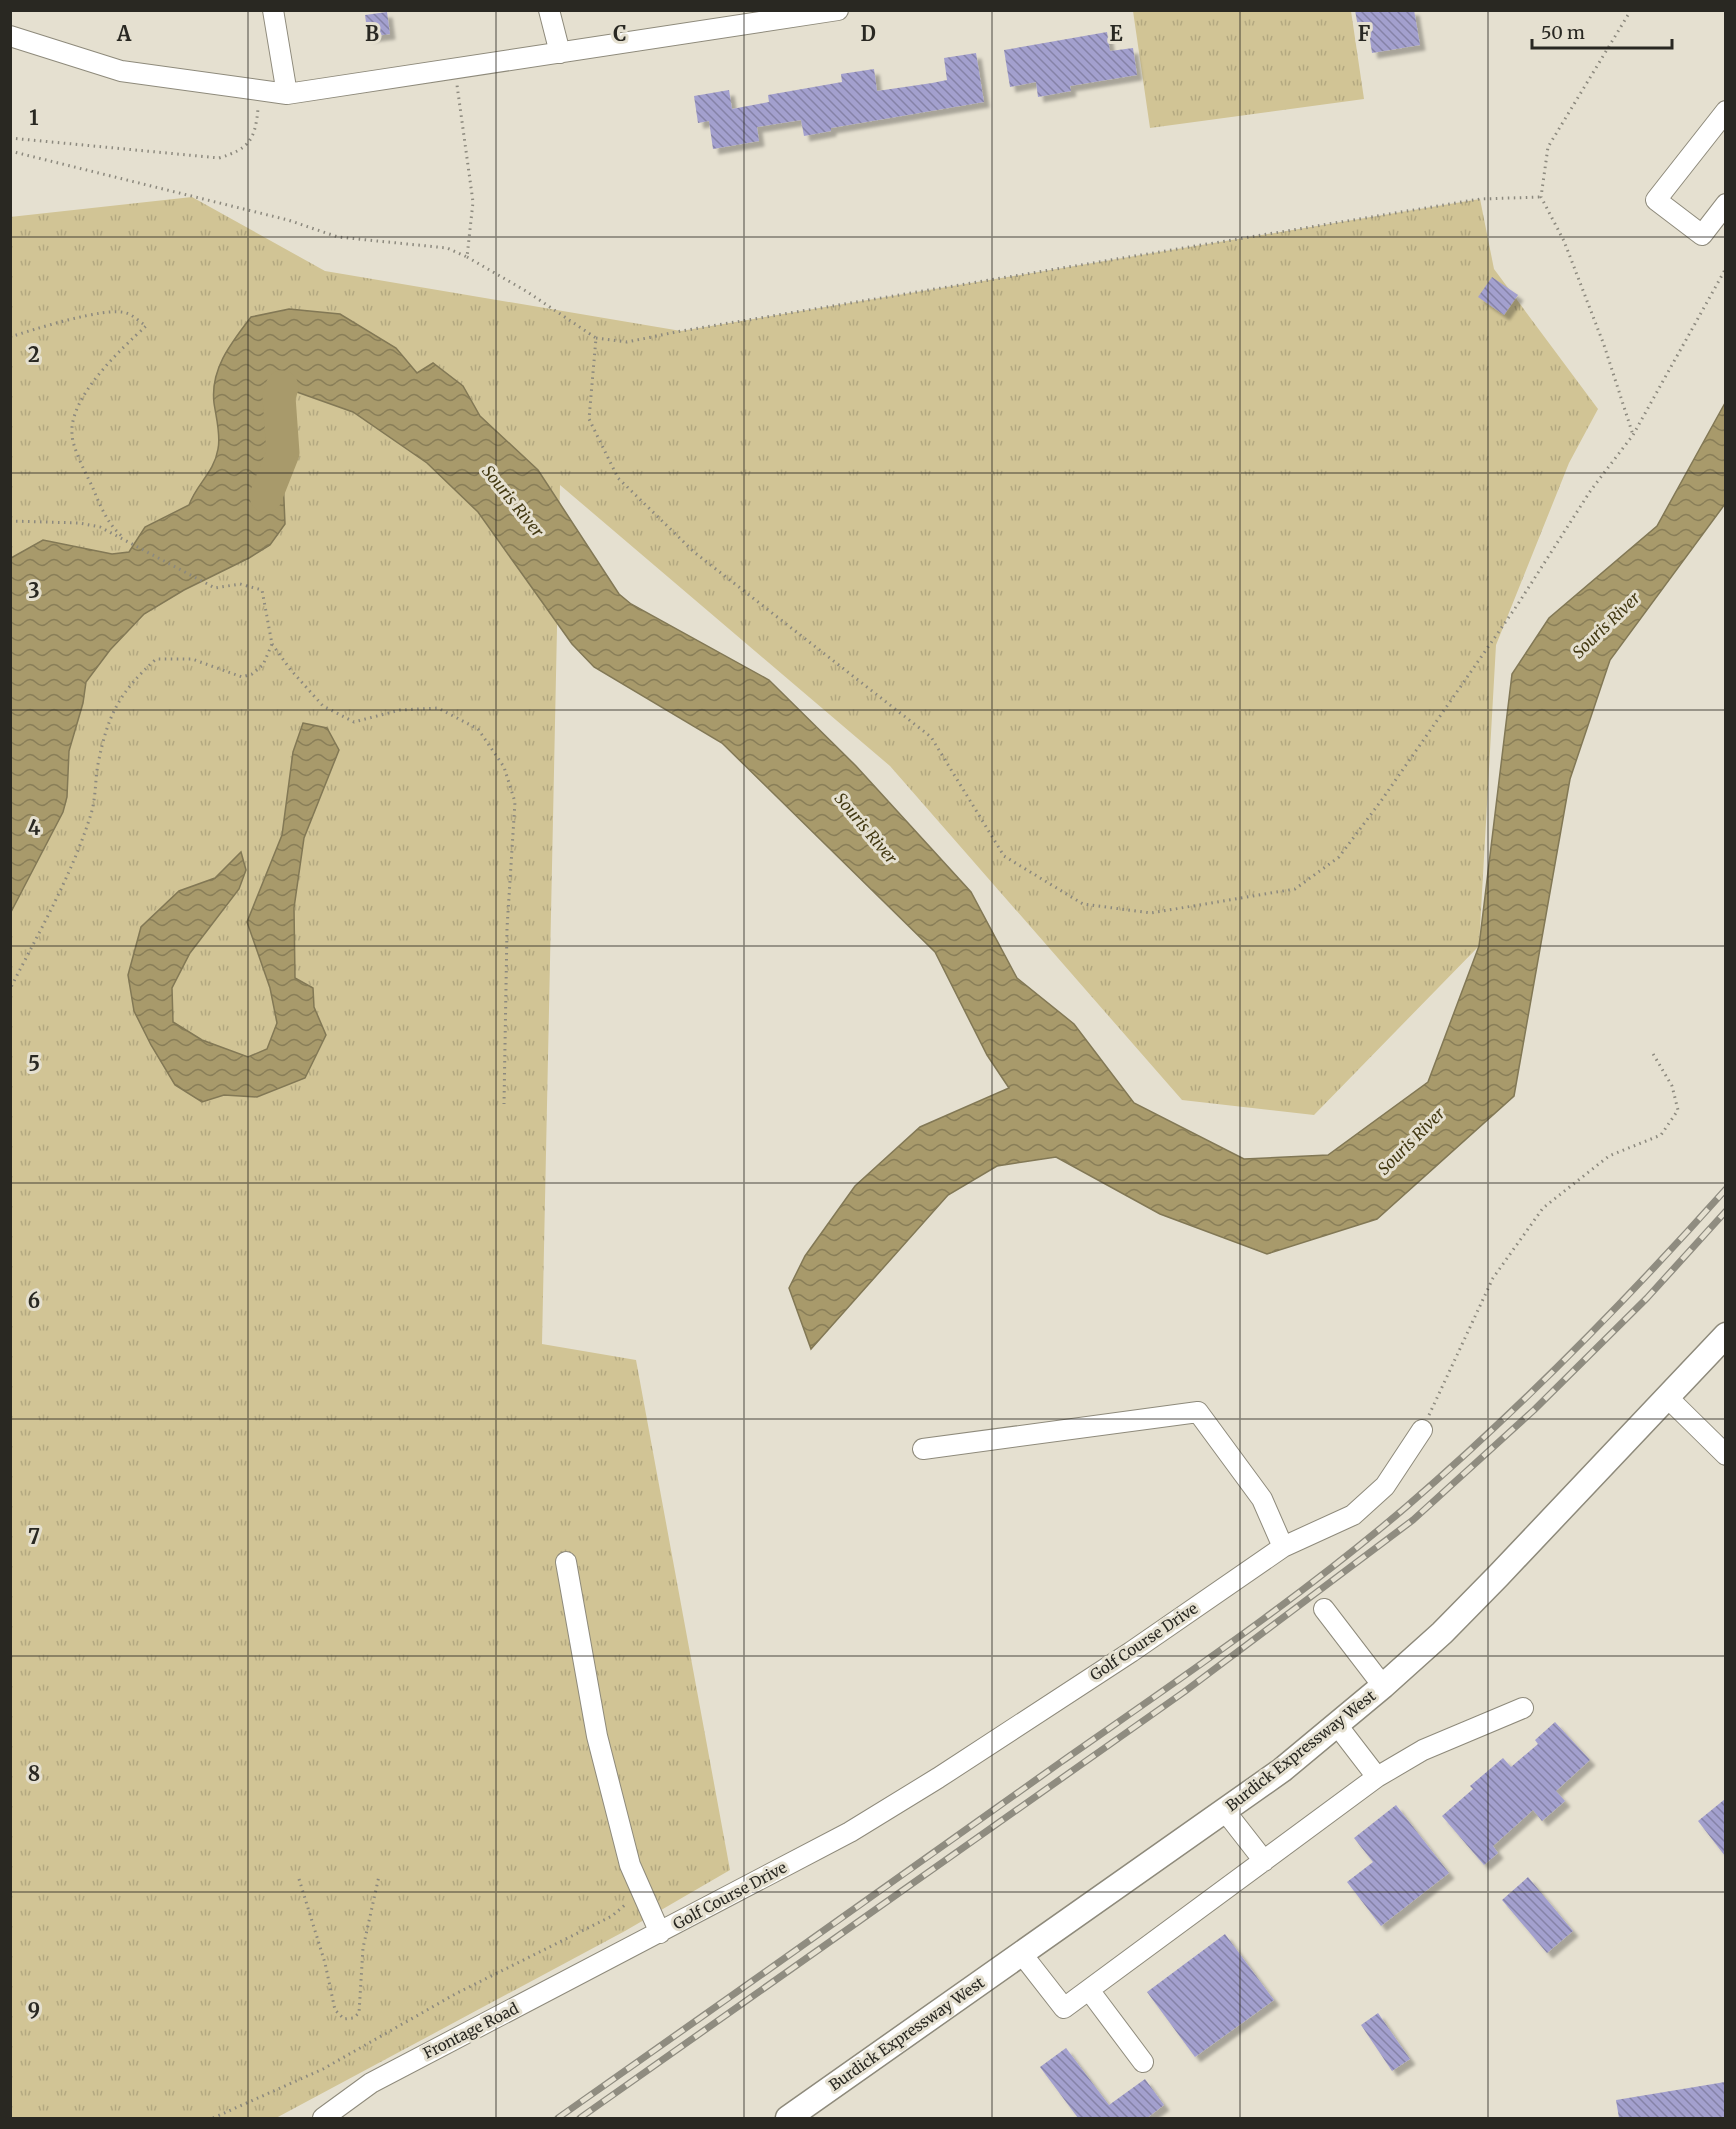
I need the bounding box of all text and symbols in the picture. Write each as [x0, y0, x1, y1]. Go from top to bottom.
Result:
scale bar [1532, 12, 1672, 50]
text: A [116, 21, 132, 46]
text: B [365, 21, 379, 46]
text: C [613, 21, 627, 46]
text: D [860, 21, 876, 46]
text: E [1109, 21, 1123, 46]
text: F [1358, 21, 1371, 46]
text: 50 m [1541, 21, 1585, 44]
text: 1 [29, 105, 39, 130]
text: 2 [28, 342, 40, 367]
water label: Souris River [478, 461, 548, 541]
text: 3 [28, 578, 40, 603]
water label: Souris River [1568, 587, 1644, 662]
water label: Souris River [831, 789, 902, 868]
text: 4 [28, 815, 41, 840]
text: 5 [28, 1051, 40, 1076]
water label: Souris River [1373, 1103, 1449, 1179]
text: 6 [28, 1288, 40, 1313]
text: 7 [28, 1524, 40, 1549]
street label: Golf Course Drive [1086, 1598, 1201, 1685]
street label: Burdick Expressway West [1222, 1686, 1380, 1815]
text: 8 [28, 1761, 40, 1786]
street label: Golf Course Drive [670, 1858, 790, 1933]
street label: Burdick Expressway West [826, 1973, 988, 2094]
text: 9 [28, 1998, 40, 2023]
street label: Frontage Road [420, 1998, 522, 2063]

